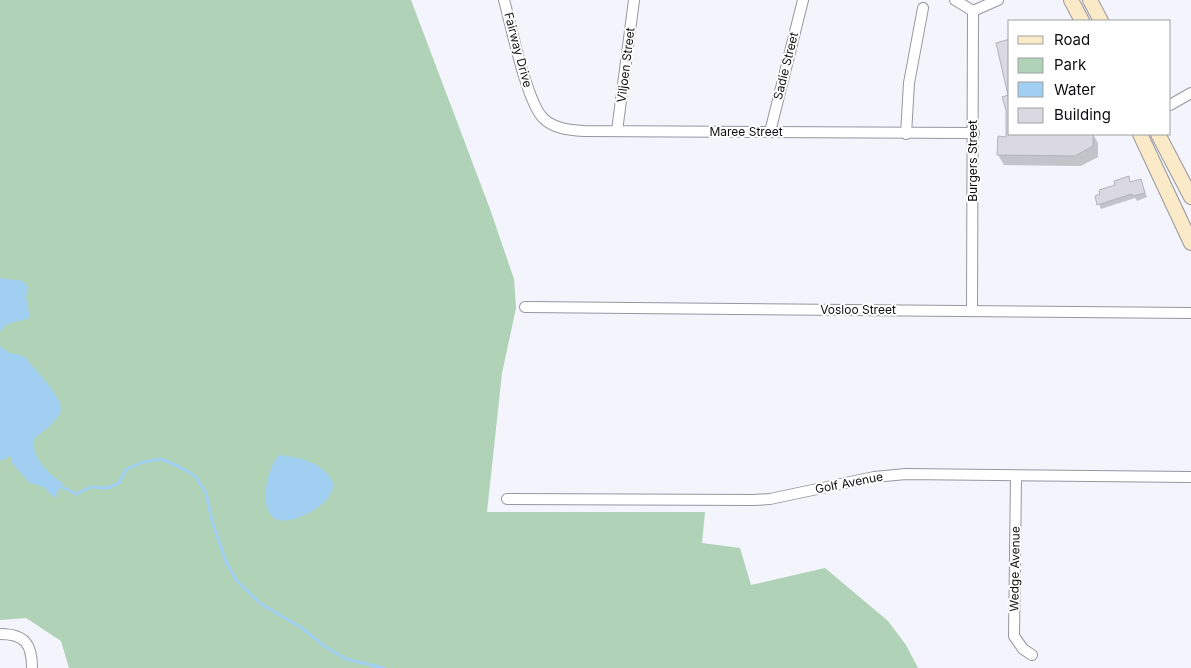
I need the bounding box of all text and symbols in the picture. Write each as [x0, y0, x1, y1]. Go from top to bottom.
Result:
street label: Fairway Drive [501, 11, 536, 89]
legend [1008, 20, 1171, 135]
street label: Viljoen Street [613, 26, 638, 103]
text: Road [1054, 30, 1090, 49]
street label: Sadie Street [770, 31, 801, 101]
text: Park [1054, 55, 1087, 74]
text: Water [1054, 80, 1096, 99]
text: Building [1054, 105, 1111, 124]
street label: Burgers Street [965, 120, 980, 202]
street label: Maree Street [709, 124, 783, 139]
street label: Vosloo Street [820, 302, 896, 317]
street label: Golf Avenue [814, 469, 884, 496]
street label: Wedge Avenue [1006, 526, 1023, 612]

